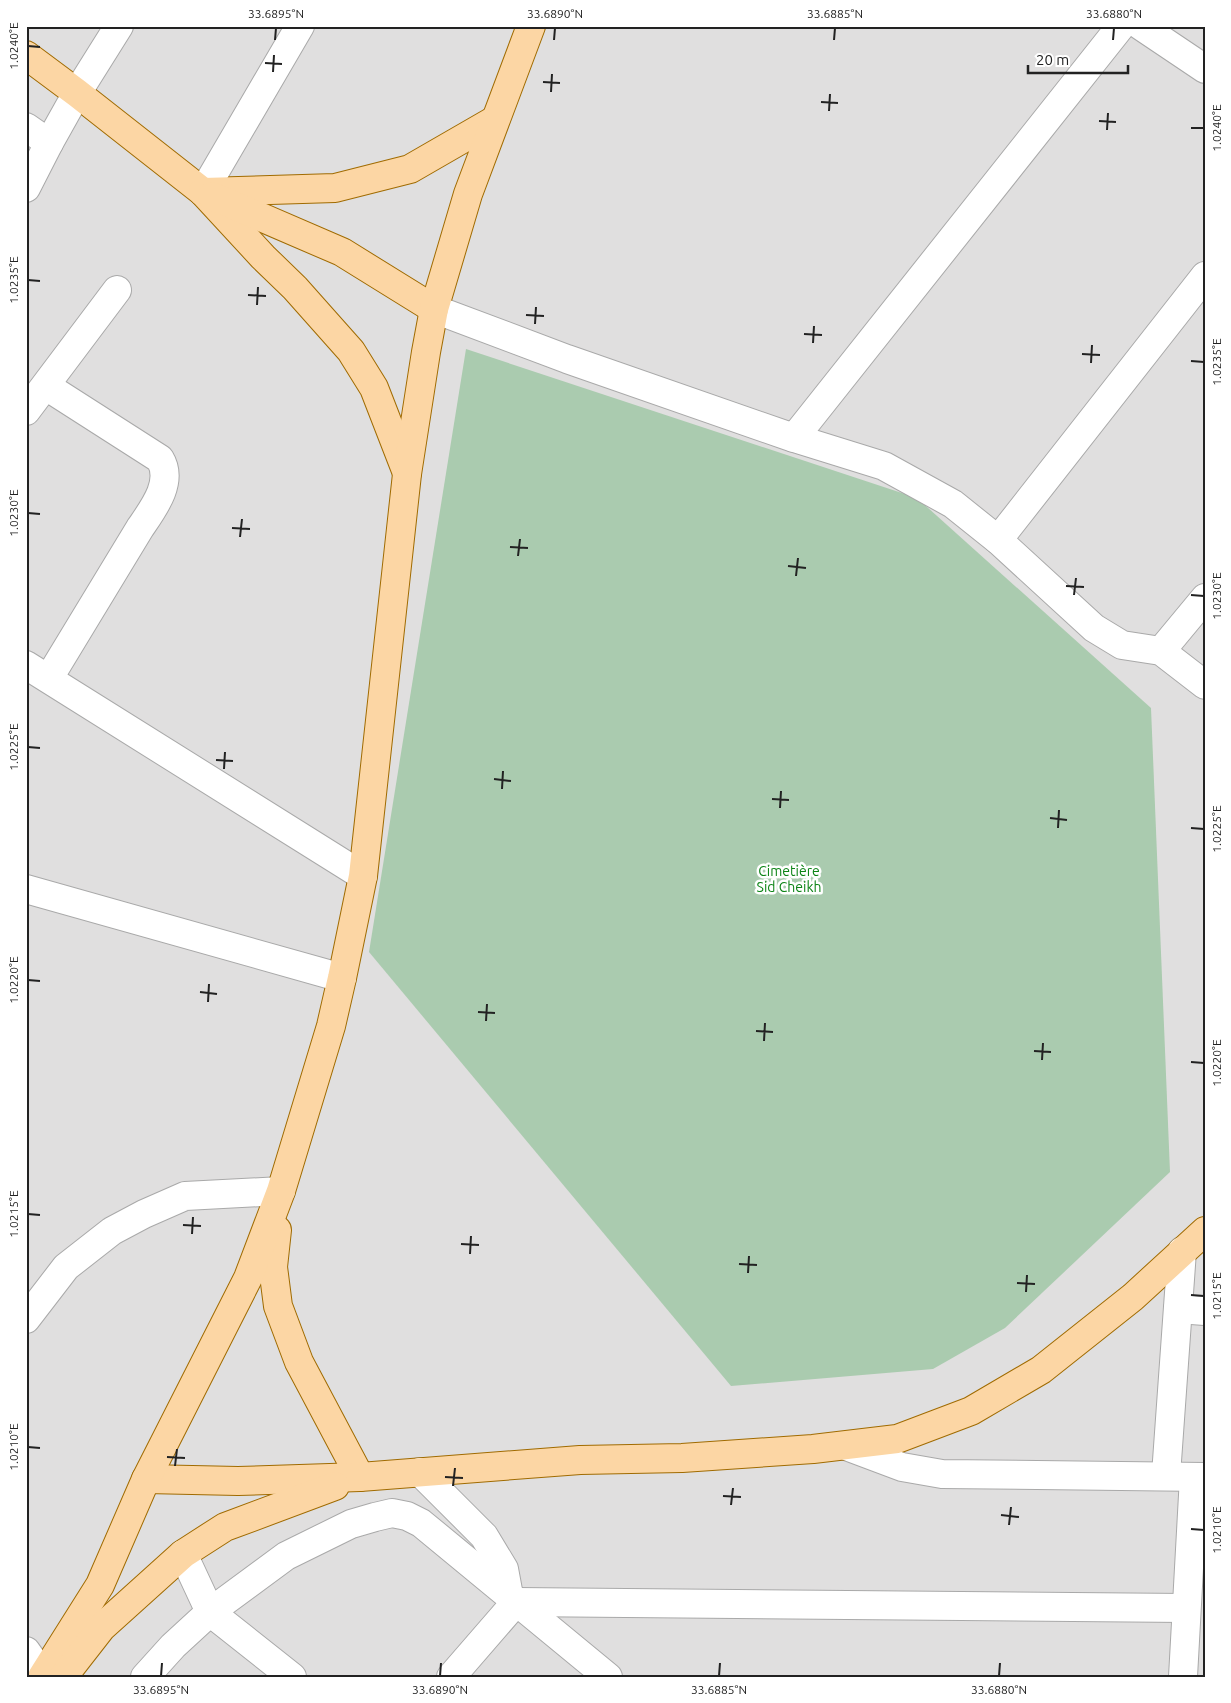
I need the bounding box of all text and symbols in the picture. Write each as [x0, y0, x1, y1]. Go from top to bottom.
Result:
text: 33.6895°N [248, 7, 304, 20]
text: 33.6890°N [527, 7, 583, 20]
text: 33.6885°N [807, 7, 863, 20]
text: 33.6880°N [1086, 7, 1142, 20]
text: 1.0240°E [7, 22, 20, 70]
scale bar [1028, 42, 1128, 74]
text: 20 m [1036, 51, 1069, 68]
text: 1.0240°E [1210, 104, 1223, 152]
text: 1.0235°E [7, 256, 20, 304]
text: 1.0235°E [1210, 338, 1223, 386]
text: 1.0230°E [7, 489, 20, 537]
text: 1.0230°E [1210, 572, 1223, 620]
text: 1.0225°E [7, 723, 20, 771]
text: 1.0225°E [1210, 805, 1223, 853]
park label: Cimetière Sid Cheikh [757, 863, 821, 895]
text: 1.0220°E [7, 956, 20, 1004]
text: 1.0220°E [1210, 1039, 1223, 1087]
text: 1.0215°E [7, 1190, 20, 1238]
text: 1.0215°E [1210, 1272, 1223, 1320]
text: 1.0210°E [7, 1423, 20, 1471]
text: 1.0210°E [1210, 1506, 1223, 1554]
text: 33.6895°N [133, 1683, 189, 1696]
text: 33.6890°N [412, 1683, 468, 1696]
text: 33.6885°N [691, 1683, 747, 1696]
text: 33.6880°N [971, 1683, 1027, 1696]

